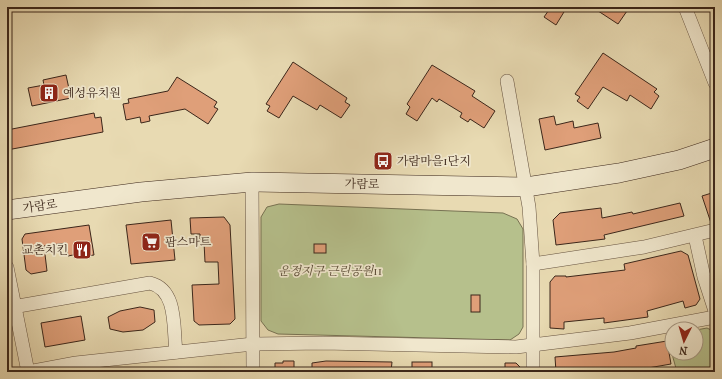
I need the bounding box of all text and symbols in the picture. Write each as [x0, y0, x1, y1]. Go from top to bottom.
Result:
building icon: 예성유치원 [38, 82, 60, 104]
place label: 예성유치원 [63, 86, 121, 100]
bus stop icon: 가람마을1단지 [372, 150, 394, 172]
place label: 가람마을1단지 [397, 154, 471, 168]
street label: 가람로 [344, 177, 380, 191]
street label: 가람로 [22, 197, 59, 215]
supermarket icon: 팜스마트 [140, 231, 162, 253]
place label: 팜스마트 [165, 235, 212, 249]
restaurant icon: 교촌치킨 [71, 239, 93, 261]
place label: 교촌치킨 [22, 243, 68, 257]
park label: 운정지구 근린공원11 [278, 264, 382, 278]
north arrow [664, 321, 704, 361]
text: N [678, 344, 688, 357]

